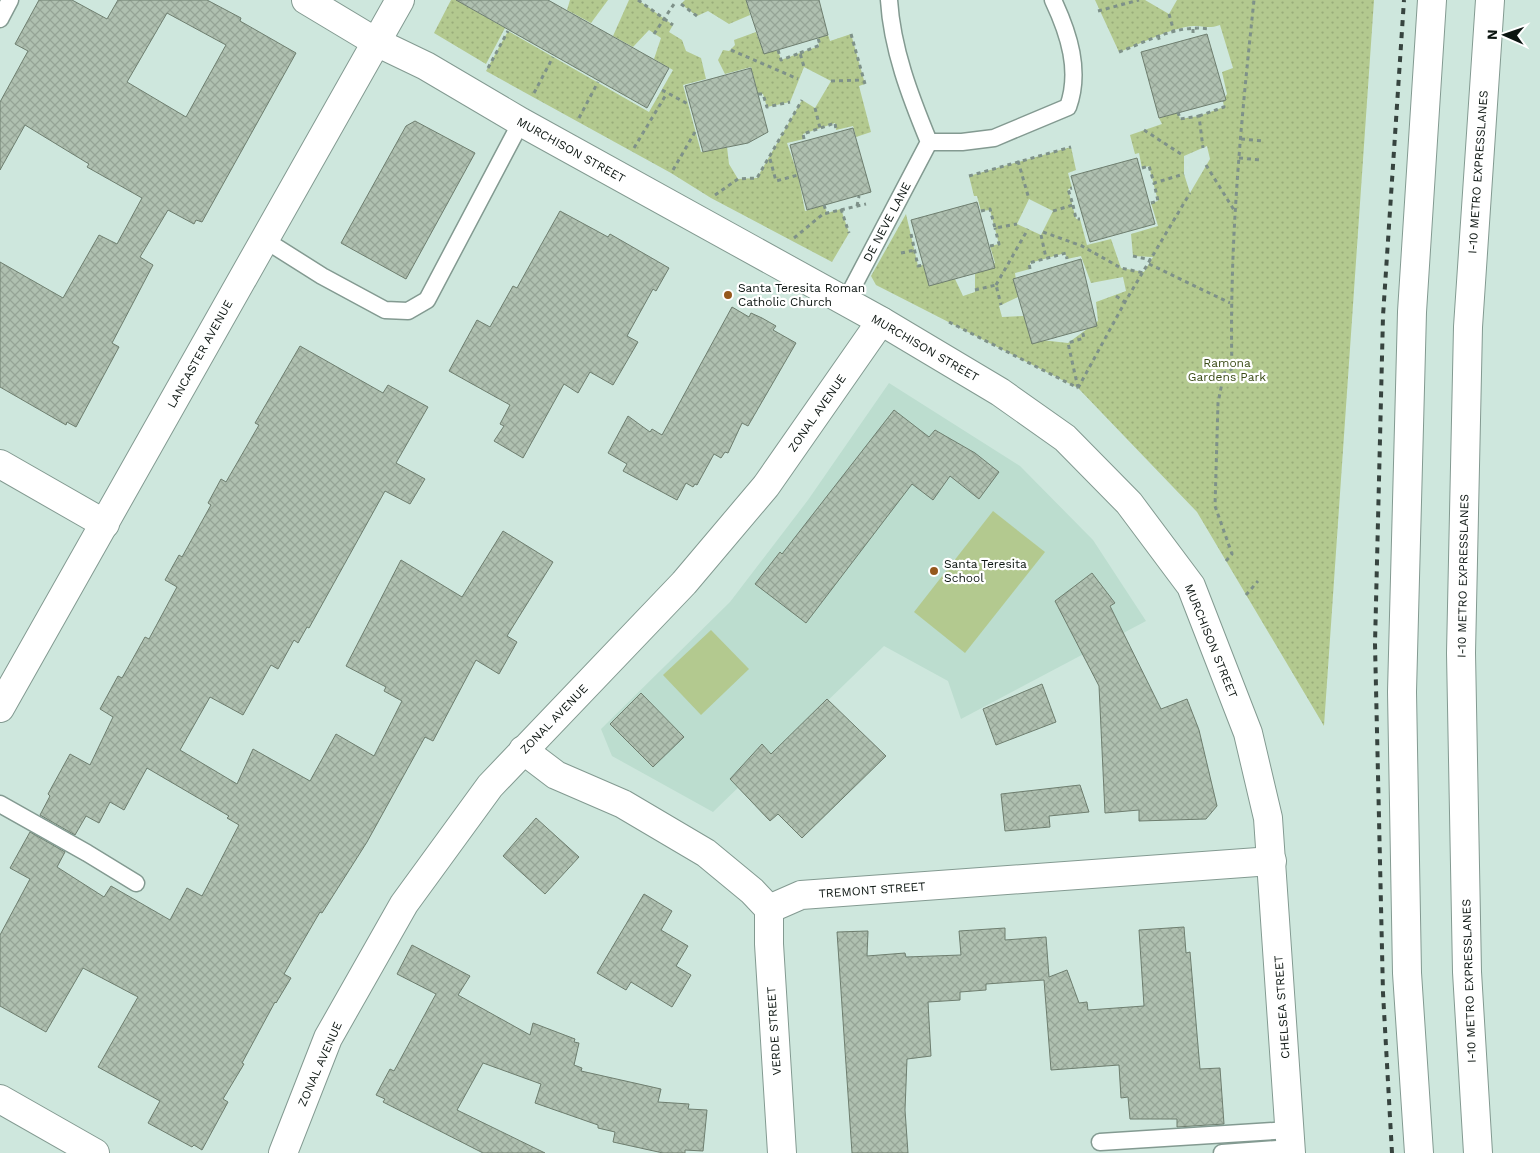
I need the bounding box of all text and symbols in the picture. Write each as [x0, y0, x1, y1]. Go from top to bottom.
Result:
north arrow [1480, 10, 1530, 60]
text: N [1484, 29, 1500, 40]
street label: I-10 METRO EXPRESSLANES [1465, 90, 1491, 254]
street label: MURCHISON STREET [514, 114, 628, 186]
street label: DE NEVE LANE [860, 180, 914, 264]
place label: Santa Teresita Roman Catholic Church [738, 281, 865, 309]
marker: Santa Teresita Roman Catholic Church [722, 289, 734, 301]
street label: LANCASTER AVENUE [164, 297, 236, 410]
street label: MURCHISON STREET [869, 311, 981, 385]
park label: Ramona Gardens Park [1188, 356, 1266, 384]
street label: ZONAL AVENUE [785, 371, 849, 454]
street label: I-10 METRO EXPRESSLANES [1455, 494, 1471, 658]
place label: Santa Teresita School [944, 557, 1027, 585]
marker: Santa Teresita School [928, 565, 940, 577]
street label: MURCHISON STREET [1182, 582, 1240, 700]
street label: ZONAL AVENUE [517, 681, 591, 757]
street label: TREMONT STREET [818, 879, 926, 901]
street label: I-10 METRO EXPRESSLANES [1459, 899, 1479, 1063]
street label: CHELSEA STREET [1271, 955, 1293, 1059]
street label: VERDE STREET [764, 986, 784, 1076]
street label: ZONAL AVENUE [295, 1019, 345, 1108]

